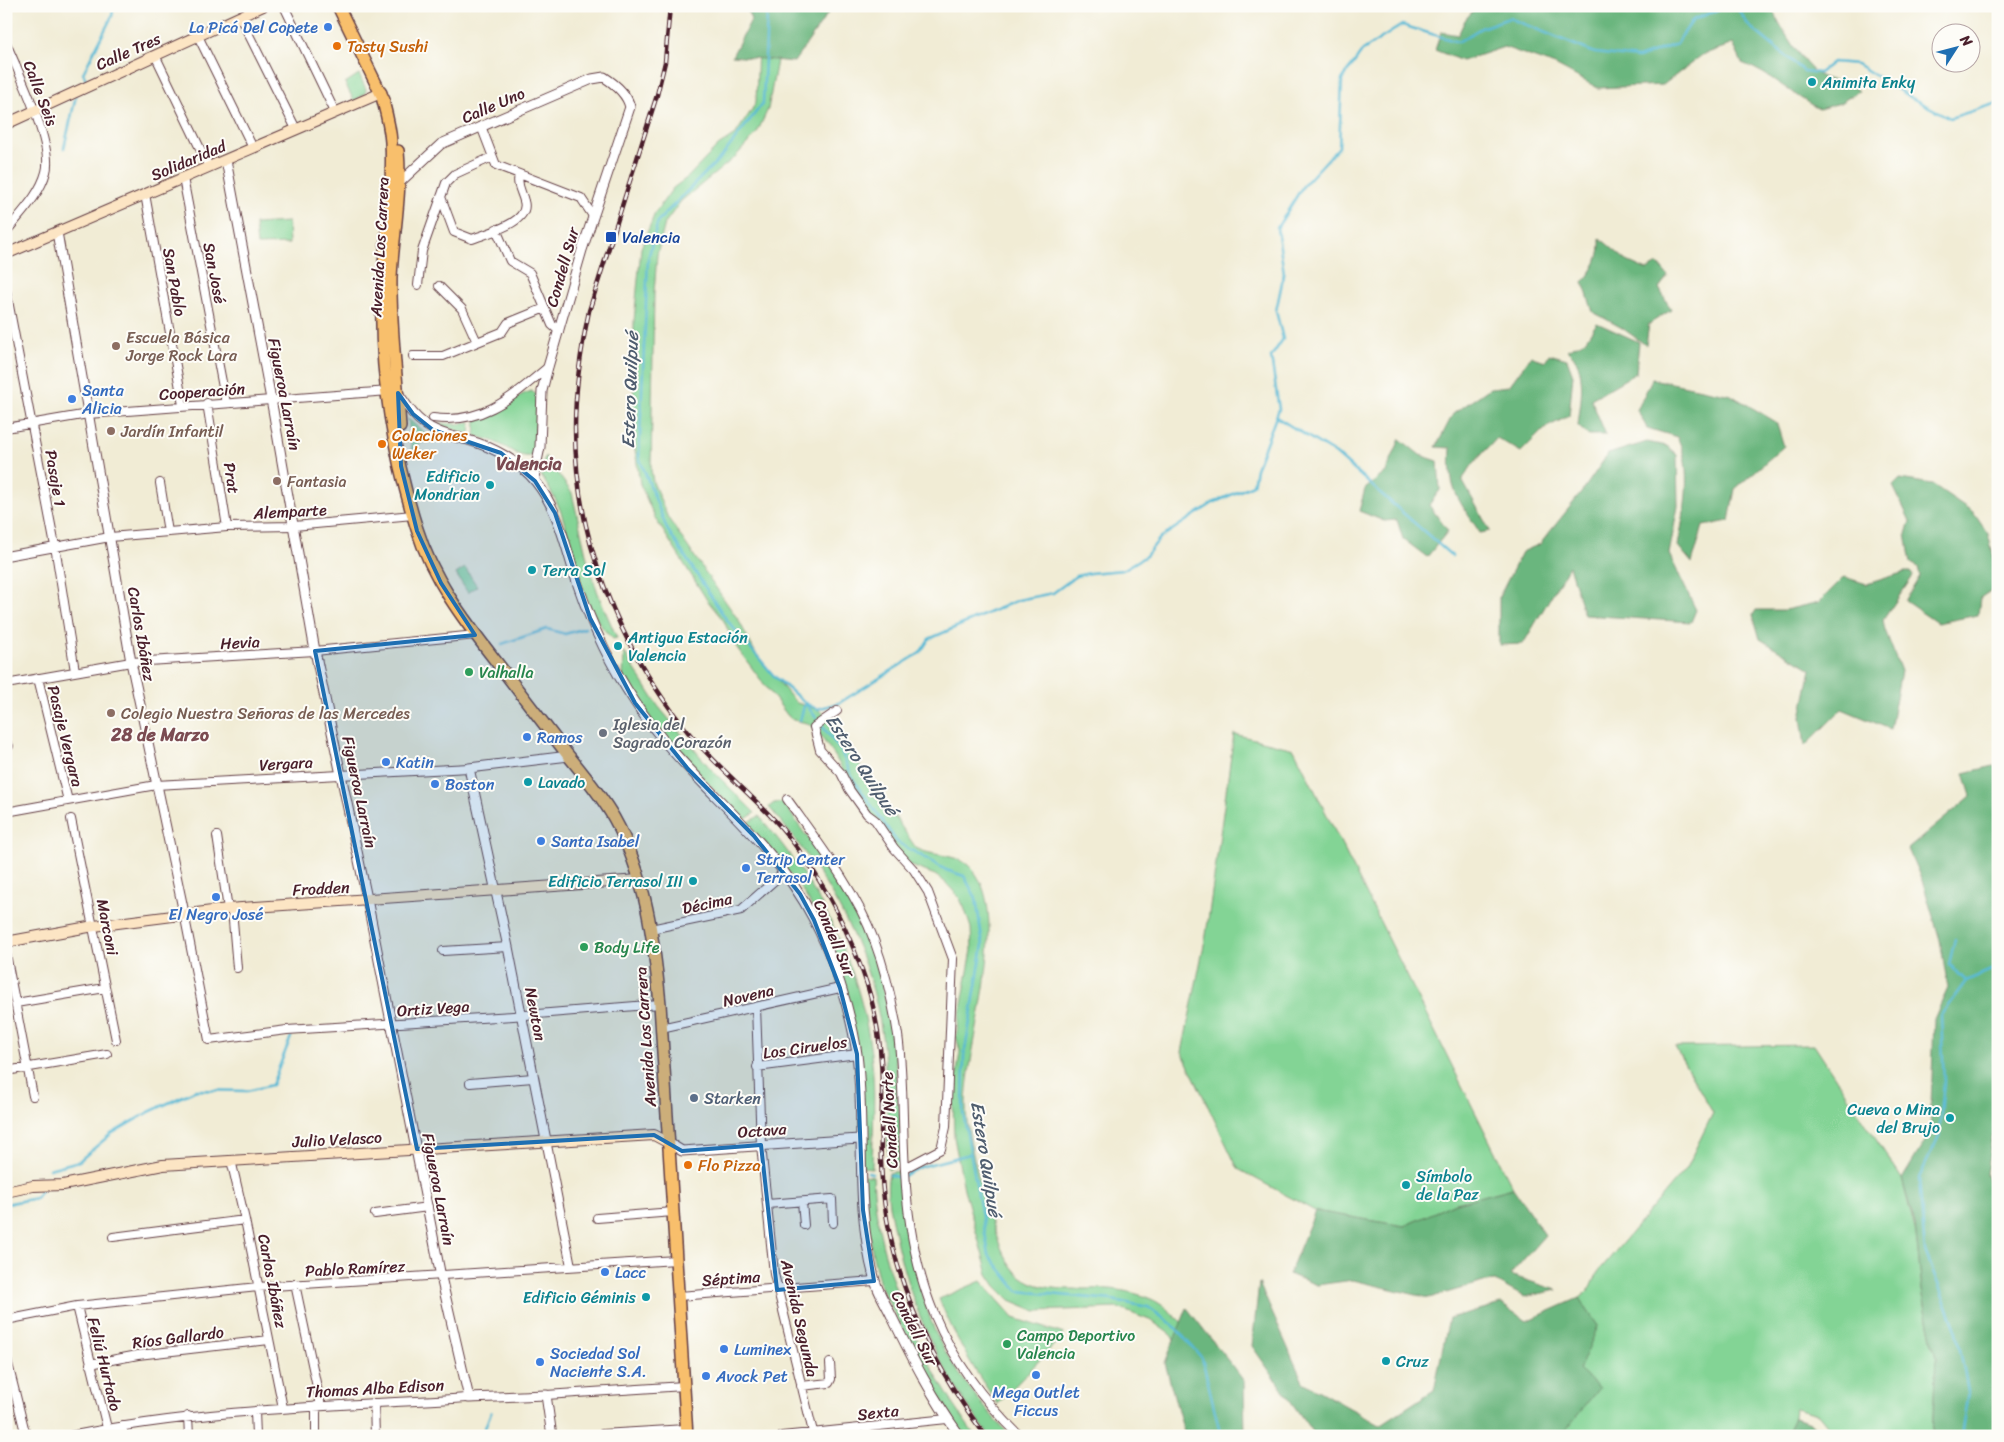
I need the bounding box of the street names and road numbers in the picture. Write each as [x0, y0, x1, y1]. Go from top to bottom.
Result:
street label: Calle Tres [91, 24, 166, 79]
street label: Calle Seis [15, 56, 66, 131]
street label: Calle Uno [457, 79, 530, 132]
street label: Solidaridad [146, 131, 232, 189]
street label: Avenida Los Carrera [361, 176, 398, 319]
street label: Condell Sur [537, 222, 588, 310]
street label: San José [194, 240, 235, 306]
street label: San Pablo [154, 245, 195, 319]
street label: Figueroa Larraín [259, 335, 310, 453]
street label: Cooperación [158, 374, 246, 409]
street label: Pasaje 1 [36, 447, 75, 509]
street label: Prat [215, 460, 248, 496]
street label: Alemparte [252, 495, 328, 528]
street label: Carlos Ibáñez [119, 584, 164, 684]
street label: Hevia [220, 627, 260, 658]
street label: Pasaje Vergara [39, 682, 92, 790]
street label: Figueroa Larraín [333, 733, 386, 851]
street label: Vergara [258, 748, 314, 779]
street label: Frodden [292, 873, 351, 904]
street label: Décima [679, 884, 736, 923]
street label: Condell Sur [805, 895, 864, 983]
street label: Marconi [88, 896, 127, 958]
street label: Avenida Los Carrera [626, 966, 665, 1109]
street label: Novena [720, 976, 776, 1015]
street label: Newton [516, 985, 555, 1044]
street label: Ortiz Vega [396, 991, 470, 1025]
street label: Los Ciruelos [761, 1027, 850, 1068]
street label: Condell Norte [872, 1071, 907, 1169]
street label: Octava [737, 1114, 788, 1147]
street label: Julio Velasco [290, 1123, 383, 1156]
street label: Figueroa Larraín [413, 1130, 464, 1248]
street label: Carlos Ibáñez [249, 1231, 296, 1331]
street label: Pablo Ramírez [304, 1251, 406, 1286]
street label: Avenida Segunda [772, 1255, 827, 1380]
street label: Séptima [701, 1262, 762, 1295]
street label: Condell Sur [883, 1285, 947, 1373]
street label: Feliú Hurtado [79, 1314, 130, 1414]
street label: Ríos Gallardo [131, 1317, 226, 1357]
street label: Thomas Alba Edison [305, 1370, 445, 1407]
street label: Sexta [856, 1396, 901, 1429]

